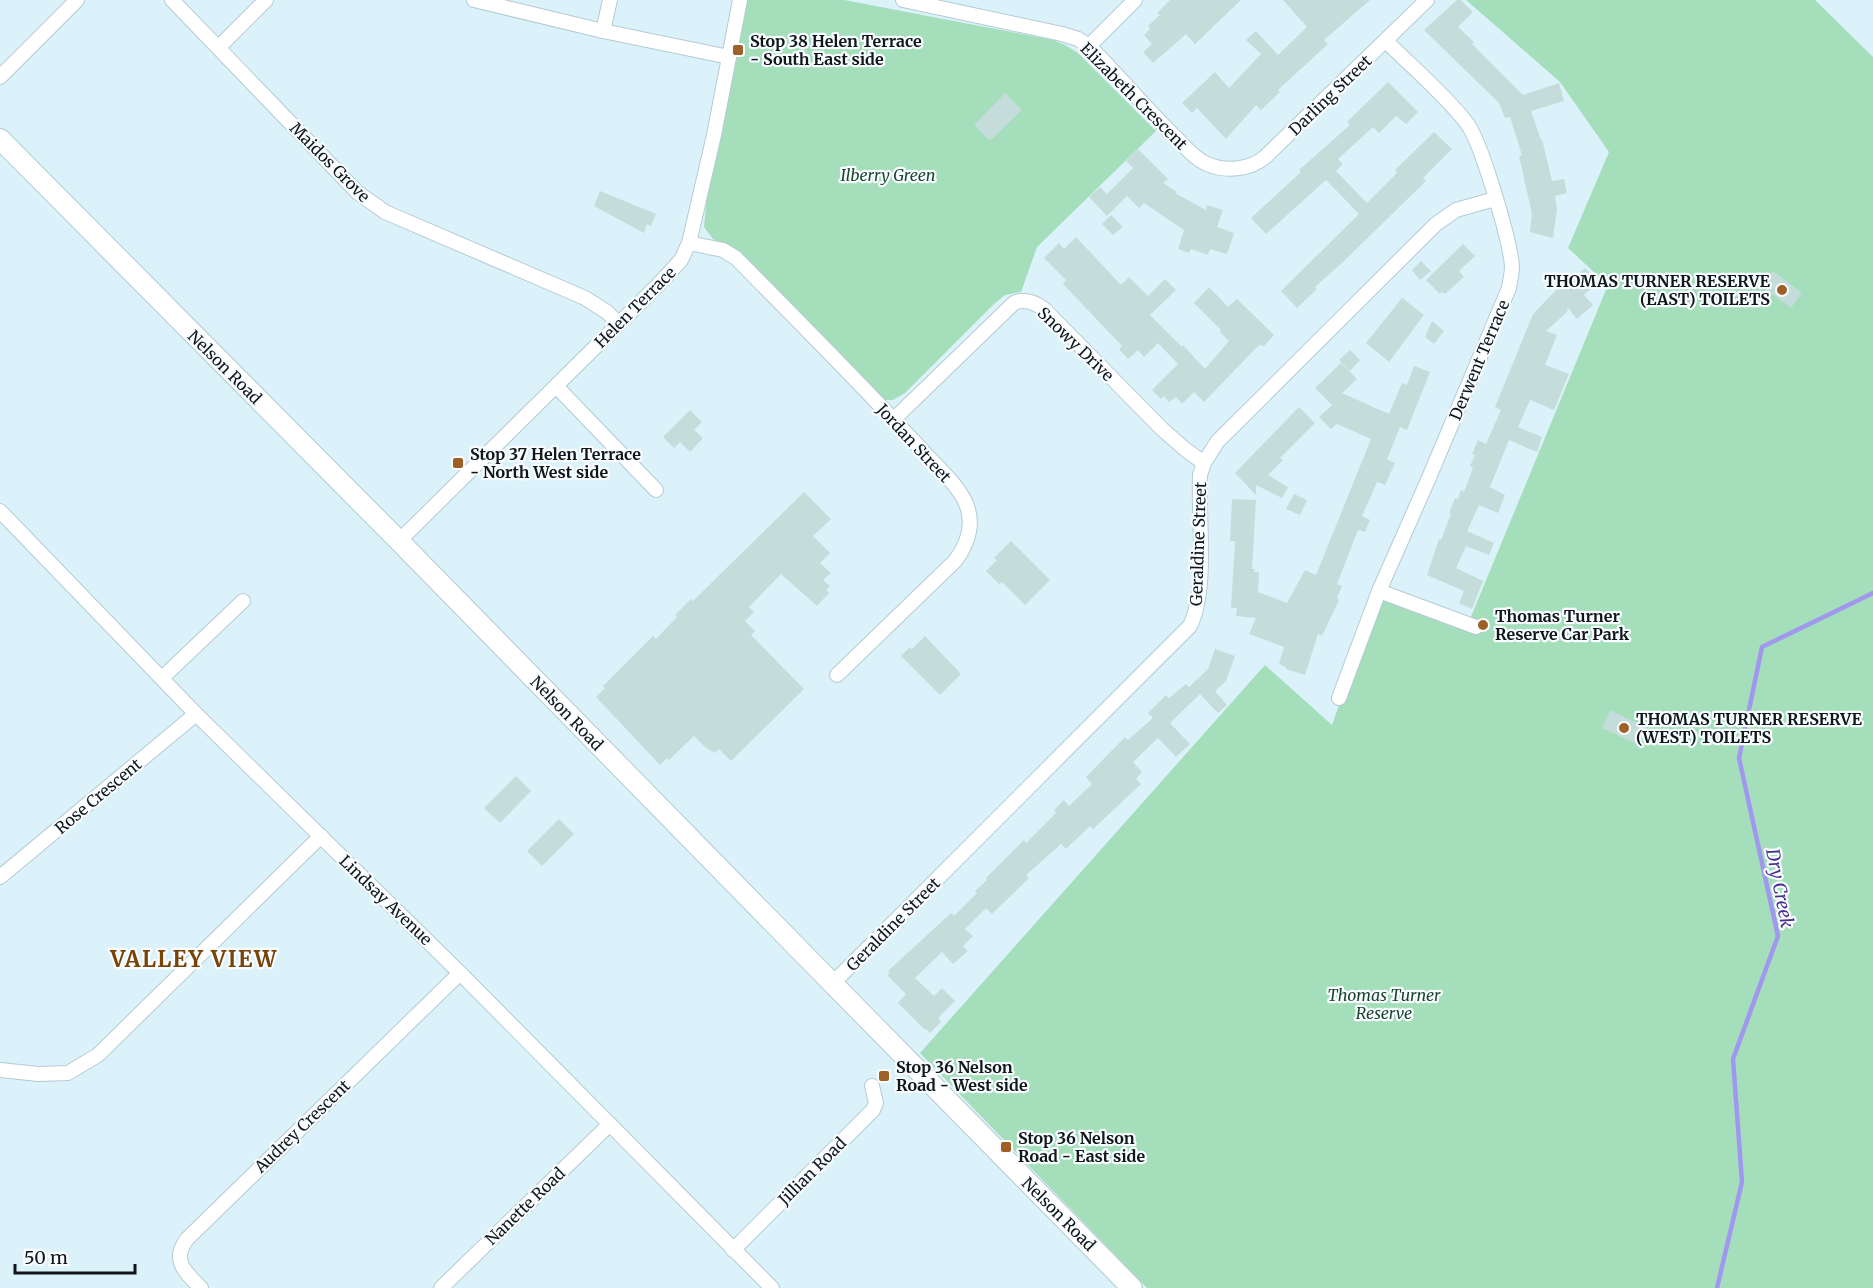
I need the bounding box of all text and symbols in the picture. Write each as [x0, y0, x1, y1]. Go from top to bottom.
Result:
place label: Stop 38 Helen Terrace - South East side [750, 31, 922, 69]
street label: Elizabeth Crescent [1076, 38, 1192, 154]
marker: Stop 38 Helen Terrace - South East side [731, 43, 745, 57]
street label: Darling Street [1284, 50, 1376, 139]
street label: Maidos Grove [286, 118, 374, 206]
park label: Ilberry Green [841, 165, 935, 185]
street label: Helen Terrace [590, 262, 680, 352]
place label: THOMAS TURNER RESERVE (EAST) TOILETS [1544, 271, 1771, 309]
marker: THOMAS TURNER RESERVE (EAST) TOILETS [1775, 283, 1789, 297]
street label: Derwent Terrace [1445, 297, 1513, 423]
street label: Snowy Drive [1034, 303, 1118, 385]
street label: Nelson Road [184, 326, 266, 408]
street label: Jordan Street [872, 399, 956, 487]
place label: Stop 37 Helen Terrace - North West side [470, 444, 641, 482]
marker: Stop 37 Helen Terrace - North West side [451, 456, 465, 470]
street label: Geraldine Street [1186, 481, 1210, 607]
place label: Thomas Turner Reserve Car Park [1495, 606, 1630, 644]
marker: Thomas Turner Reserve Car Park [1476, 618, 1490, 632]
street label: Nelson Road [526, 672, 608, 755]
place label: THOMAS TURNER RESERVE (WEST) TOILETS [1636, 709, 1862, 747]
marker: THOMAS TURNER RESERVE (WEST) TOILETS [1617, 721, 1631, 735]
street label: Rose Crescent [51, 754, 146, 838]
water label: Dry Creek [1761, 846, 1799, 930]
street label: Lindsay Avenue [336, 851, 436, 949]
street label: Geraldine Street [842, 872, 945, 975]
district label: VALLEY VIEW [109, 945, 278, 973]
park label: Thomas Turner Reserve [1327, 985, 1441, 1023]
place label: Stop 36 Nelson Road - West side [896, 1057, 1028, 1095]
marker: Stop 36 Nelson Road - West side [877, 1069, 891, 1083]
street label: Audrey Crescent [249, 1075, 354, 1177]
place label: Stop 36 Nelson Road - East side [1018, 1128, 1145, 1166]
street label: Jillian Road [773, 1133, 850, 1210]
marker: Stop 36 Nelson Road - East side [999, 1140, 1013, 1154]
street label: Nanette Road [481, 1163, 569, 1249]
street label: Nelson Road [1018, 1173, 1100, 1255]
scale bar [15, 1237, 135, 1275]
text: 50 m [24, 1246, 68, 1269]

